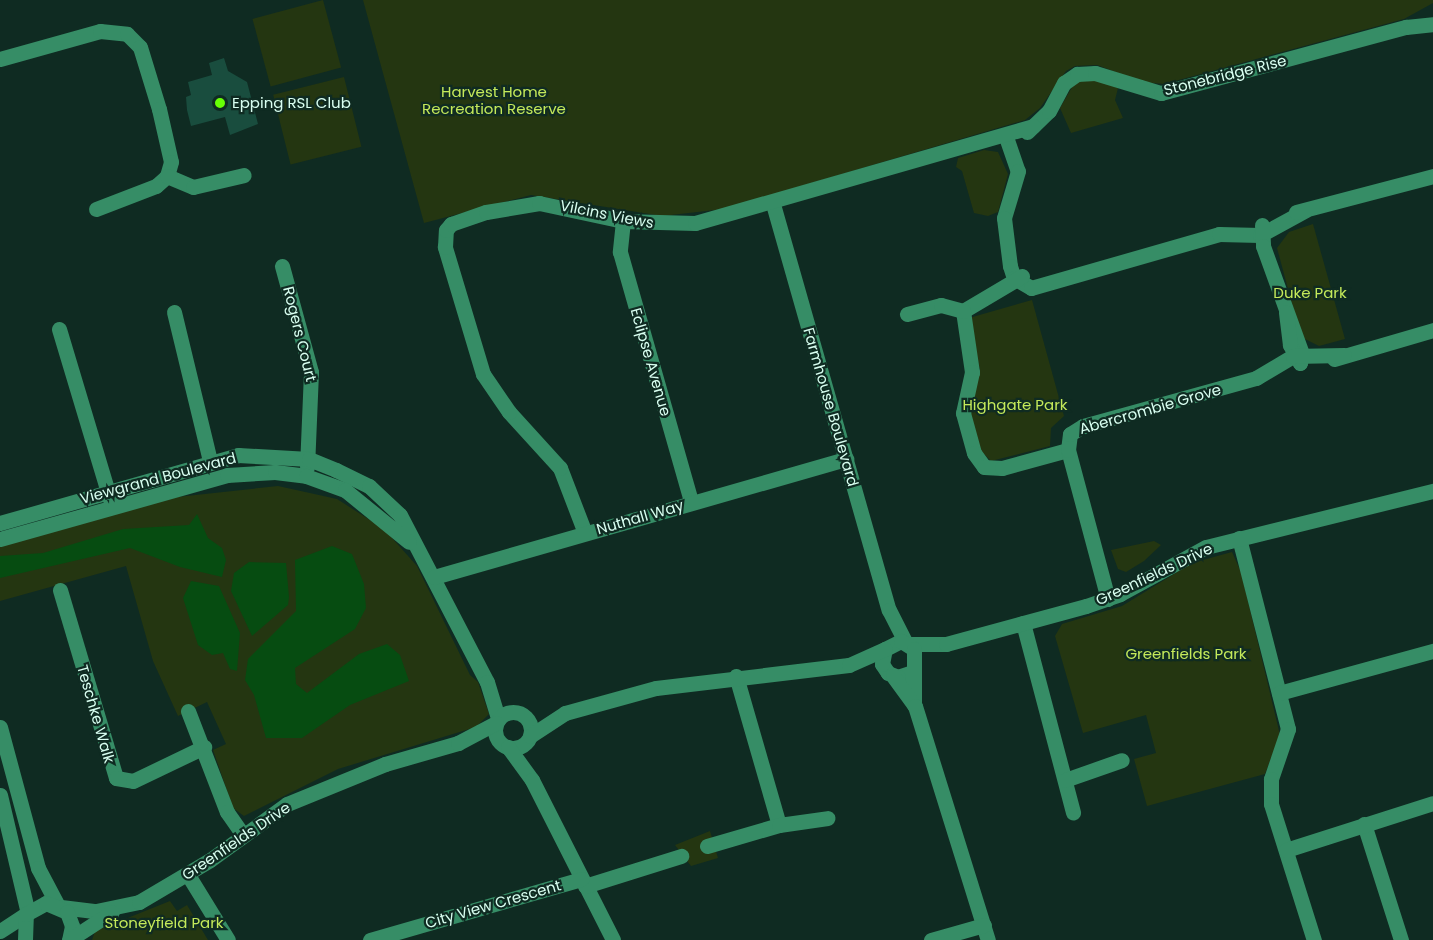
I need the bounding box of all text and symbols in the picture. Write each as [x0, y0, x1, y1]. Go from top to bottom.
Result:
street label: Stonebridge Rise [1162, 51, 1288, 99]
park label: Harvest Home Recreation Reserve [422, 82, 566, 117]
place label: Epping RSL Club [232, 94, 351, 112]
marker: Epping RSL Club [213, 96, 227, 110]
street label: Vilcins Views [559, 196, 655, 232]
park label: Duke Park [1273, 284, 1347, 302]
street label: Rogers Court [279, 285, 321, 383]
street label: Eclipse Avenue [627, 306, 675, 418]
street label: Farmhouse Boulevard [800, 326, 862, 488]
street label: Abercrombie Grove [1077, 380, 1223, 438]
park label: Highgate Park [963, 396, 1067, 414]
street label: Viewgrand Boulevard [78, 449, 238, 507]
street label: Nuthall Way [594, 496, 686, 538]
street label: Greenfields Drive [1093, 539, 1215, 609]
park label: Greenfields Park [1125, 645, 1247, 663]
street label: Teschke Walk [73, 663, 119, 765]
street label: Greenfields Drive [178, 798, 294, 884]
street label: City View Crescent [423, 876, 563, 932]
park label: Stoneyfield Park [104, 914, 224, 932]

